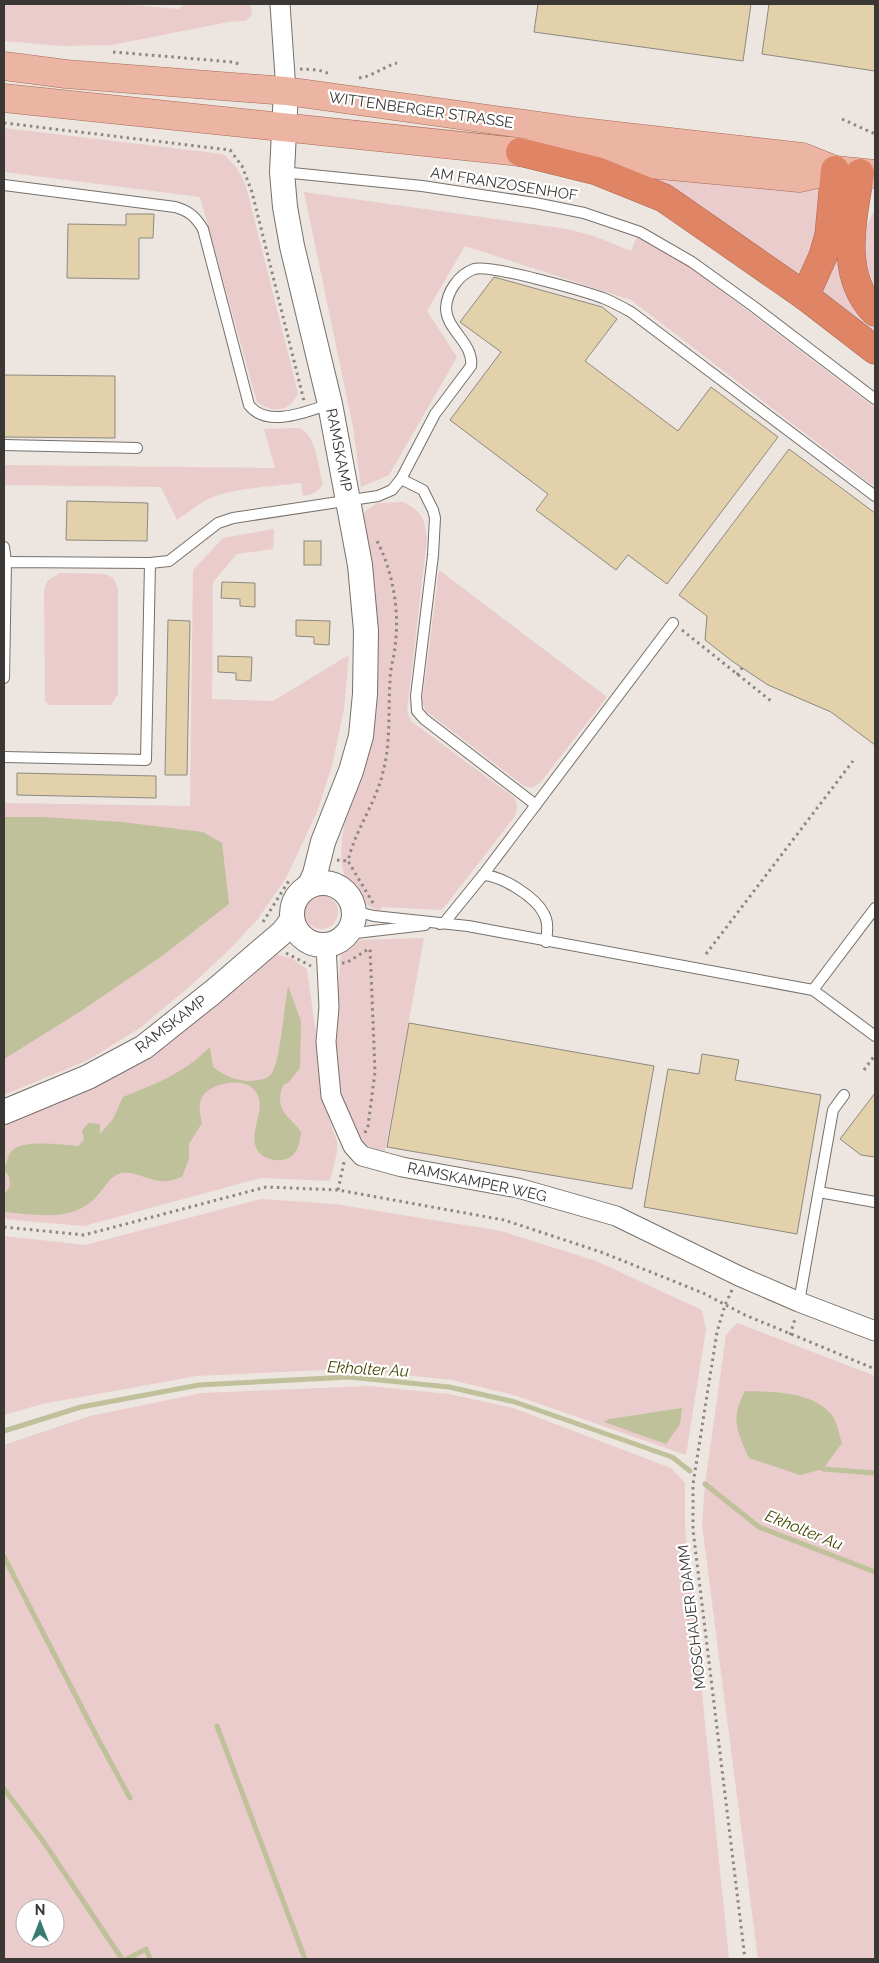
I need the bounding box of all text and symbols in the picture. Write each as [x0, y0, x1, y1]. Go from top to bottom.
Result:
street label: WITTENBERGER STRASSE [328, 88, 514, 132]
street label: AM FRANZOSENHOF [429, 163, 579, 205]
street label: RAMSKAMP [322, 407, 356, 493]
street label: RAMSKAMP [132, 991, 210, 1057]
street label: RAMSKAMPER WEG [406, 1158, 548, 1206]
water label: Ekholter Au [327, 1357, 409, 1381]
water label: Ekholter Au [763, 1506, 845, 1554]
street label: MOSCHAUER DAMM [674, 1544, 710, 1690]
north arrow [15, 1898, 65, 1948]
text: N [35, 1902, 45, 1918]

